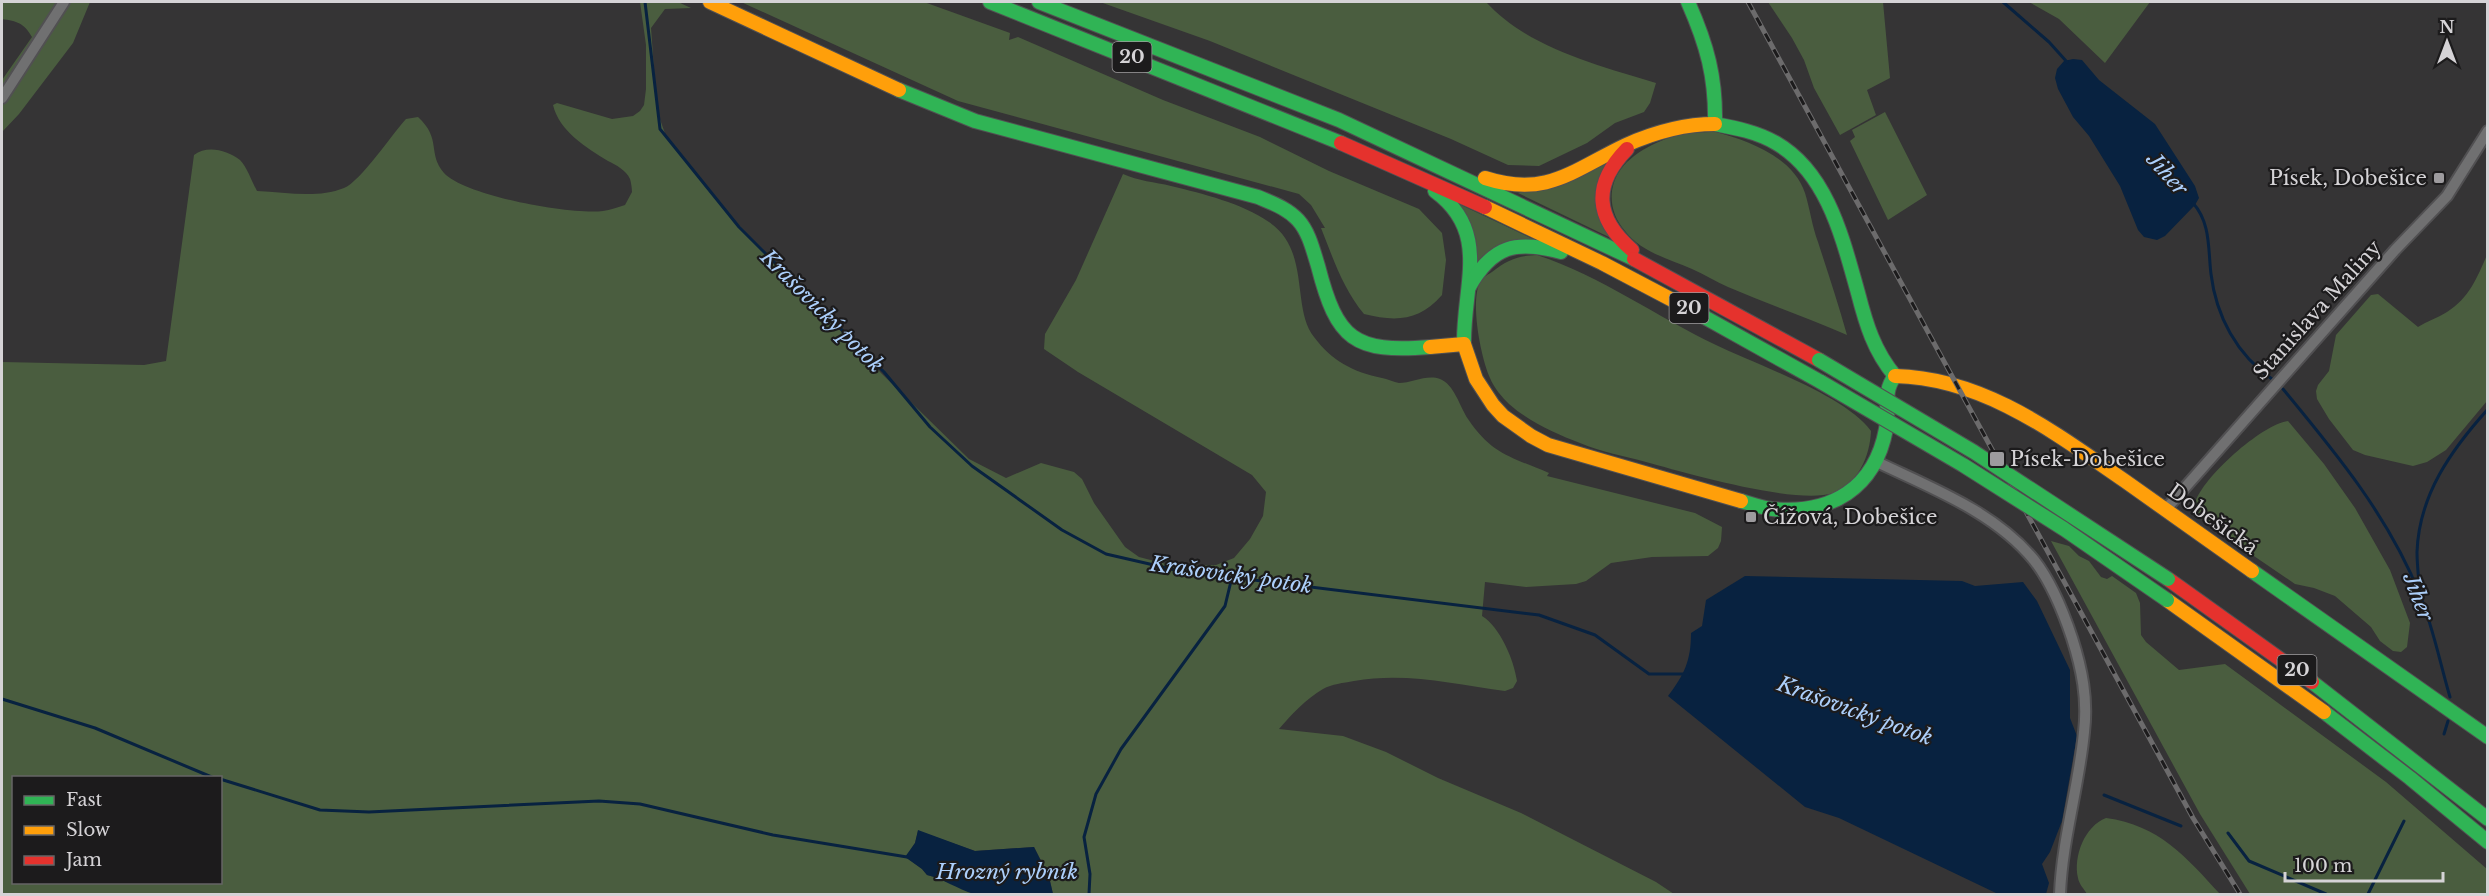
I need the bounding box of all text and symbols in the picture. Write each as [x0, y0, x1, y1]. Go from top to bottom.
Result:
north arrow [2417, 12, 2477, 72]
text: N [2439, 17, 2455, 37]
road number: 20 [1112, 42, 1152, 72]
water label: Jiher [2140, 146, 2194, 202]
place label: Písek, Dobešice [2269, 166, 2427, 190]
marker: Písek, Dobešice [2432, 171, 2446, 185]
street label: Stanislava Maliny [2248, 235, 2386, 385]
water label: Krašovický potok [754, 243, 889, 378]
road number: 20 [1670, 293, 1708, 323]
place label: Písek-Dobešice [2010, 447, 2165, 471]
marker: Písek-Dobešice [1988, 450, 2006, 468]
street label: Dobešická [2163, 478, 2263, 560]
place label: Čížová, Dobešice [1763, 504, 1937, 529]
marker: Čížová, Dobešice [1744, 510, 1758, 524]
water label: Krašovický potok [1147, 551, 1314, 599]
water label: Jiher [2397, 568, 2439, 626]
road number: 20 [2278, 655, 2316, 685]
water label: Krašovický potok [1773, 670, 1936, 751]
legend [12, 776, 222, 884]
text: Fast [66, 789, 103, 811]
text: Slow [66, 819, 111, 841]
scale bar [2285, 845, 2442, 883]
text: Jam [64, 849, 102, 871]
text: 100 m [2294, 855, 2352, 877]
water label: Hrozný rybník [935, 859, 1078, 885]

